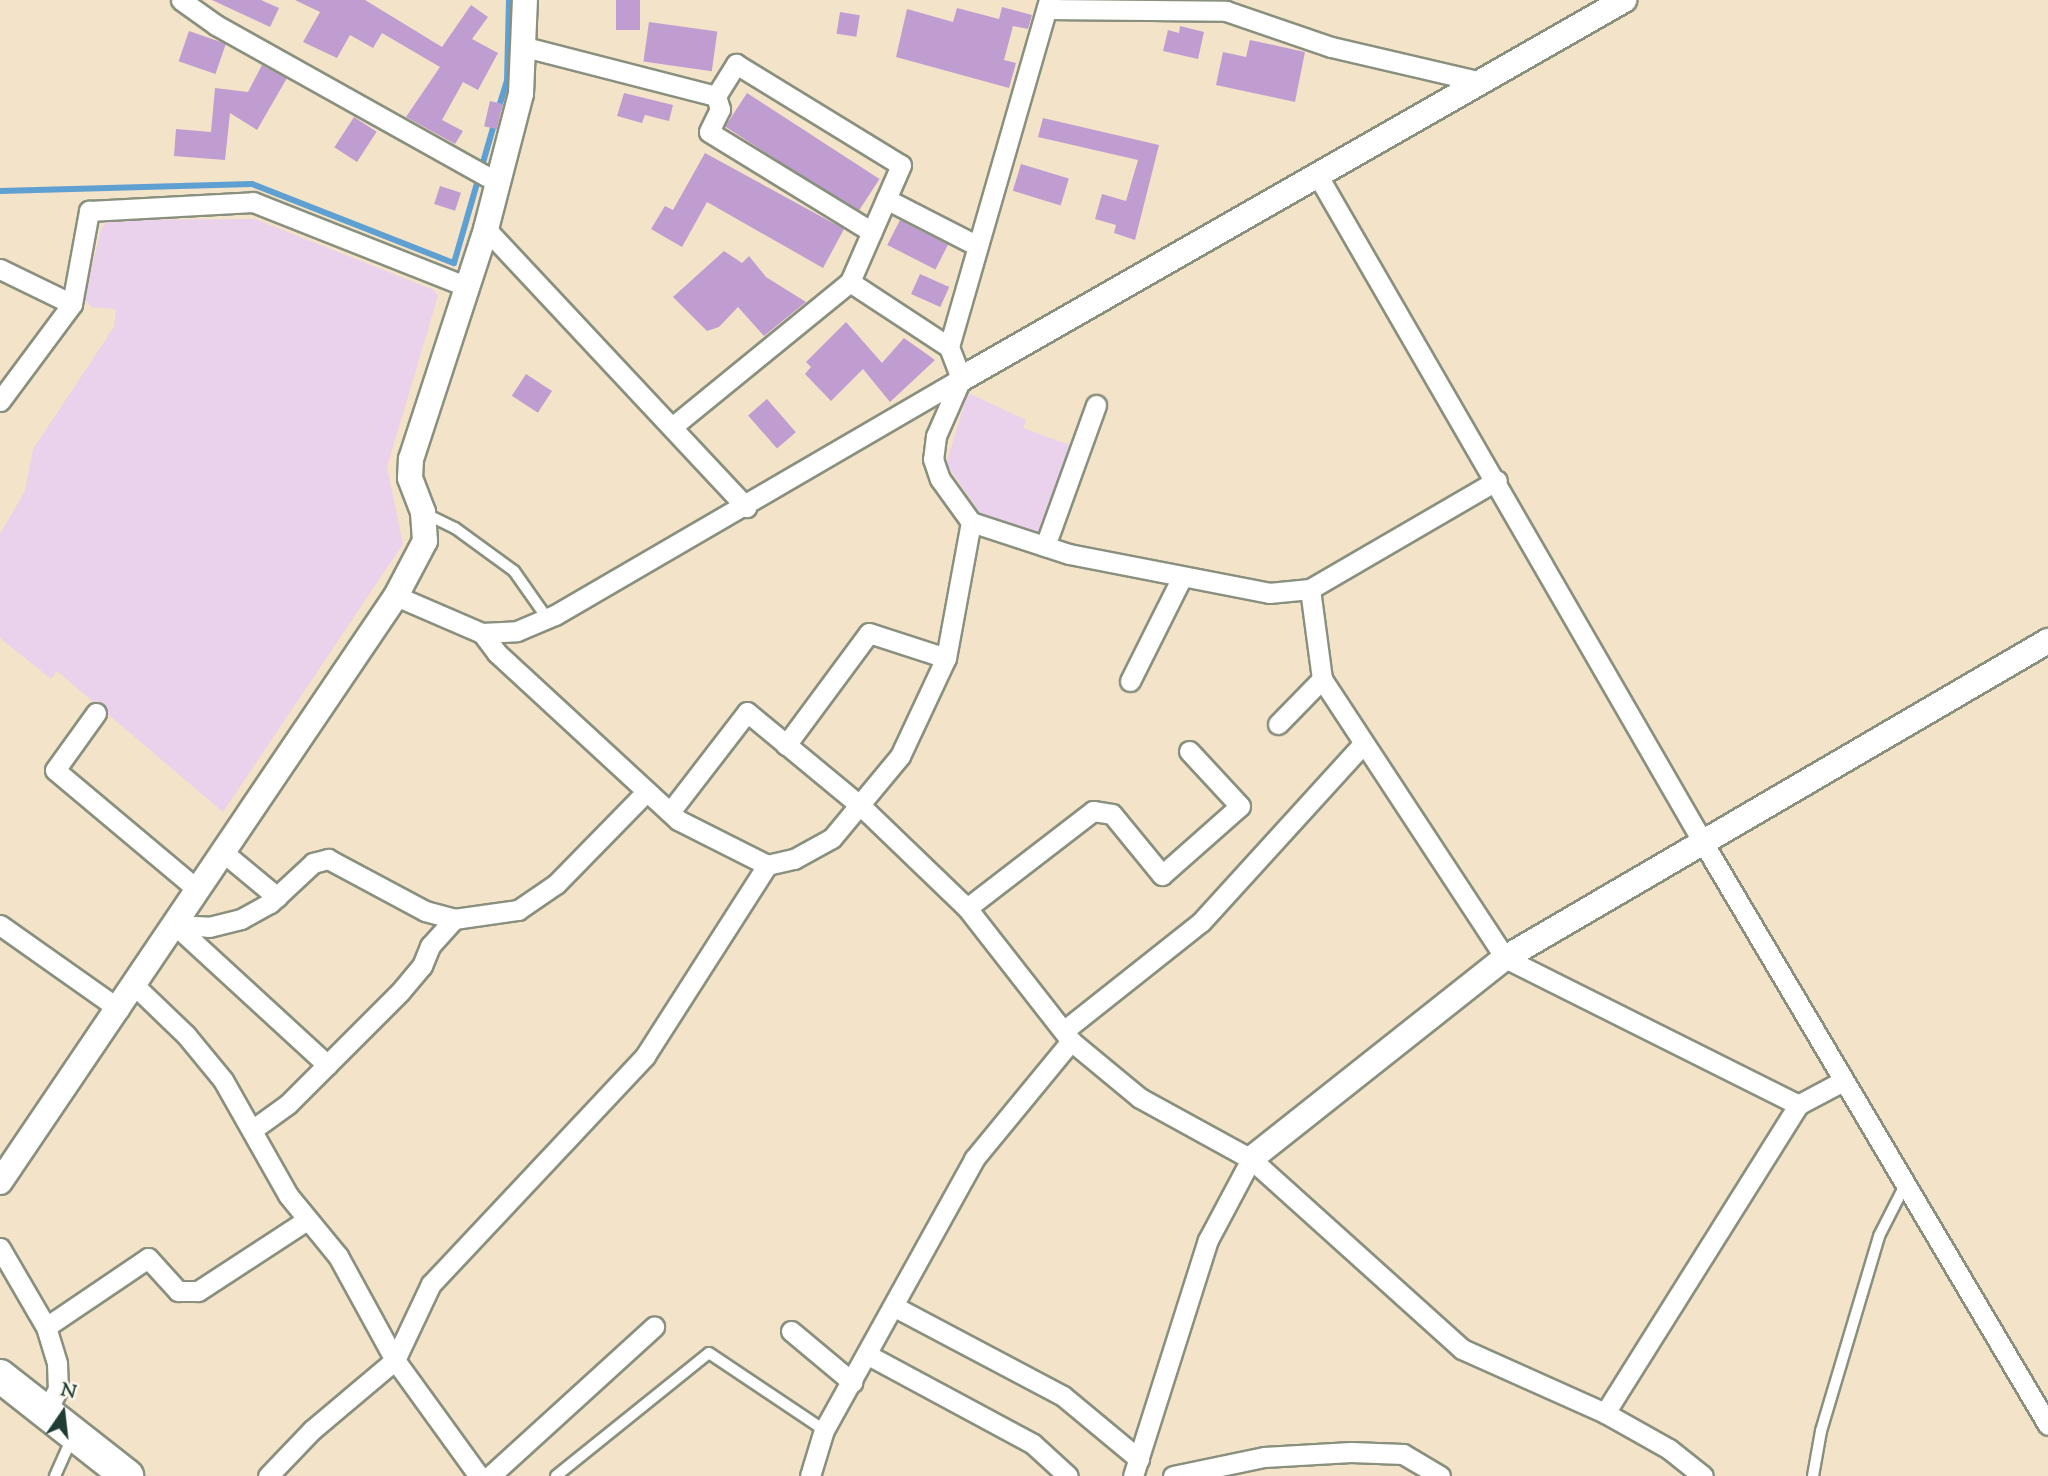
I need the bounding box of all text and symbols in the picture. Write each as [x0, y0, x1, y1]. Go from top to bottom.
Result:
text: N [58, 1377, 79, 1407]
north arrow [28, 1378, 98, 1448]

